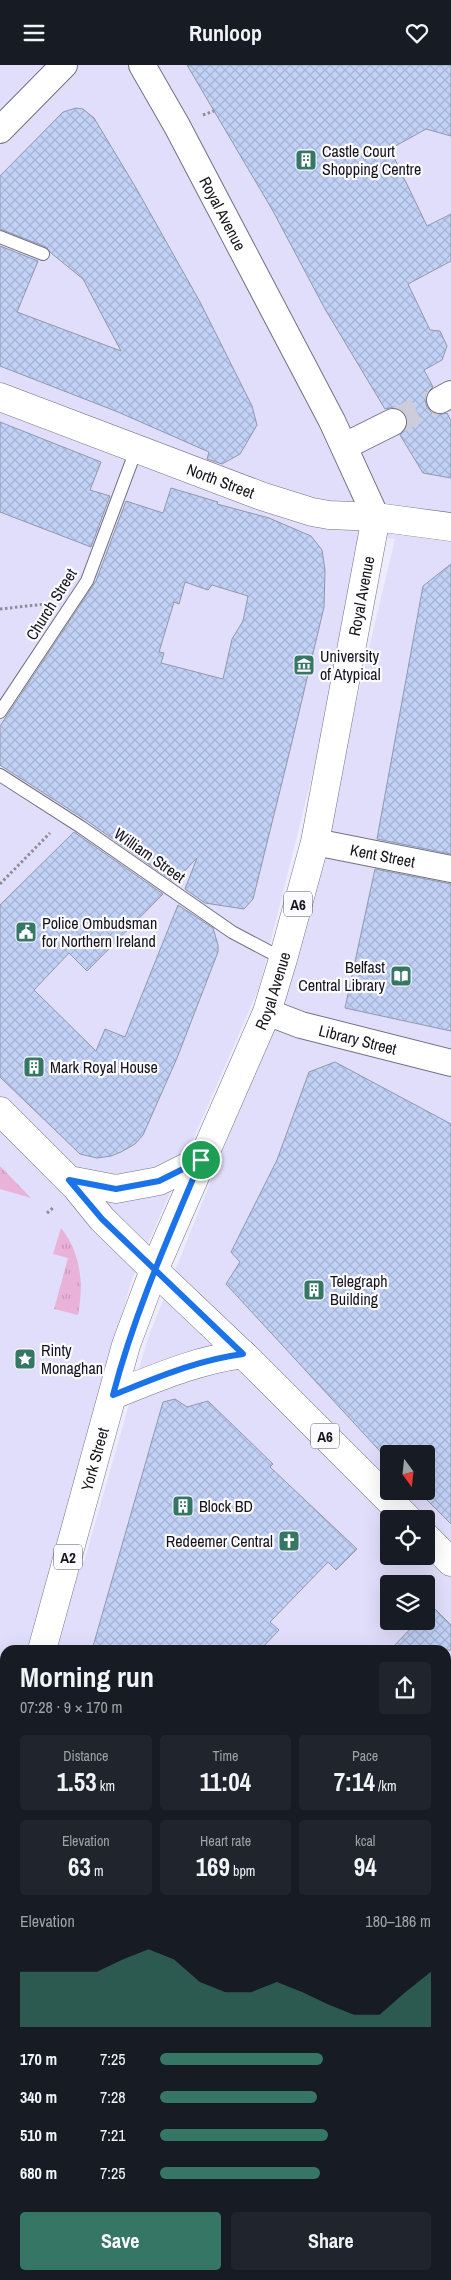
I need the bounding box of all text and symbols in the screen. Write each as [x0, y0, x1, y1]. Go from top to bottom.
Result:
text: Runloop [189, 18, 262, 48]
icon: menu [20, 19, 48, 47]
icon: heart [403, 19, 431, 47]
place label: Castle Court Shopping Centre [322, 140, 421, 180]
building icon: Castle Court Shopping Centre [294, 148, 318, 172]
street label: Royal Avenue [194, 172, 251, 254]
street label: North Street [184, 458, 258, 504]
street label: Royal Avenue [343, 554, 379, 638]
street label: Church Street [20, 564, 82, 644]
place label: University of Atypical [320, 645, 381, 685]
museum icon: University of Atypical [292, 653, 316, 677]
street label: William Street [110, 822, 190, 888]
street label: Kent Street [348, 838, 417, 873]
road number: A6 [284, 891, 312, 917]
place label: Police Ombudsman for Northern Ireland [42, 912, 157, 952]
public building icon: Police Ombudsman for Northern Ireland [14, 920, 38, 944]
street label: Royal Avenue [250, 949, 295, 1033]
place label: Belfast Central Library [298, 956, 385, 996]
library icon: Belfast Central Library [389, 964, 413, 988]
street label: Library Street [317, 1019, 399, 1060]
building icon: Mark Royal House [22, 1055, 46, 1079]
place label: Mark Royal House [50, 1056, 158, 1078]
pin [180, 1139, 222, 1181]
icon: arrive [187, 1146, 215, 1174]
place label: Telegraph Building [330, 1270, 388, 1310]
building icon: Telegraph Building [302, 1278, 326, 1302]
place label: Rinty Monaghan [41, 1339, 103, 1379]
place icon: Rinty Monaghan [13, 1347, 37, 1371]
road number: A6 [311, 1423, 339, 1449]
street label: York Street [75, 1425, 114, 1493]
north arrow [380, 1445, 435, 1500]
map controls [380, 1445, 435, 1630]
building icon: Block BD [171, 1494, 195, 1518]
place label: Block BD [199, 1495, 253, 1517]
button: locate [380, 1510, 435, 1565]
church icon: Redeemer Central [277, 1529, 301, 1553]
place label: Redeemer Central [166, 1530, 273, 1552]
road number: A2 [54, 1545, 82, 1569]
button: layers [380, 1575, 435, 1630]
text: Morning run [20, 1658, 154, 1696]
button: share [379, 1662, 431, 1714]
text: 07:28 · 9 × 170 m [20, 1696, 123, 1718]
text: Distance [63, 1747, 108, 1765]
text: Time [213, 1747, 238, 1765]
text: Pace [352, 1747, 378, 1765]
text: 1.53 [57, 1765, 97, 1799]
text: 11:04 [200, 1765, 251, 1799]
text: 7:14 [334, 1765, 375, 1799]
text: km [97, 1777, 115, 1795]
text: /km [375, 1777, 397, 1795]
text: Elevation [62, 1832, 110, 1850]
text: Heart rate [200, 1832, 251, 1850]
text: kcal [355, 1832, 375, 1850]
text: 63 [68, 1850, 91, 1884]
text: 169 [196, 1850, 230, 1884]
text: 94 [354, 1850, 377, 1884]
text: m [91, 1862, 104, 1880]
text: bpm [230, 1862, 255, 1880]
text: Elevation [20, 1910, 75, 1932]
text: 180–186 m [365, 1910, 431, 1932]
text: 170 m [20, 2048, 57, 2070]
text: 7:25 [100, 2048, 126, 2070]
text: 340 m [20, 2086, 57, 2108]
text: 7:28 [100, 2086, 126, 2108]
text: 510 m [20, 2124, 57, 2146]
text: 7:21 [100, 2124, 126, 2146]
text: 680 m [20, 2162, 57, 2184]
text: 7:25 [100, 2162, 126, 2184]
button: Save [20, 2212, 221, 2270]
button: Share [231, 2212, 431, 2270]

